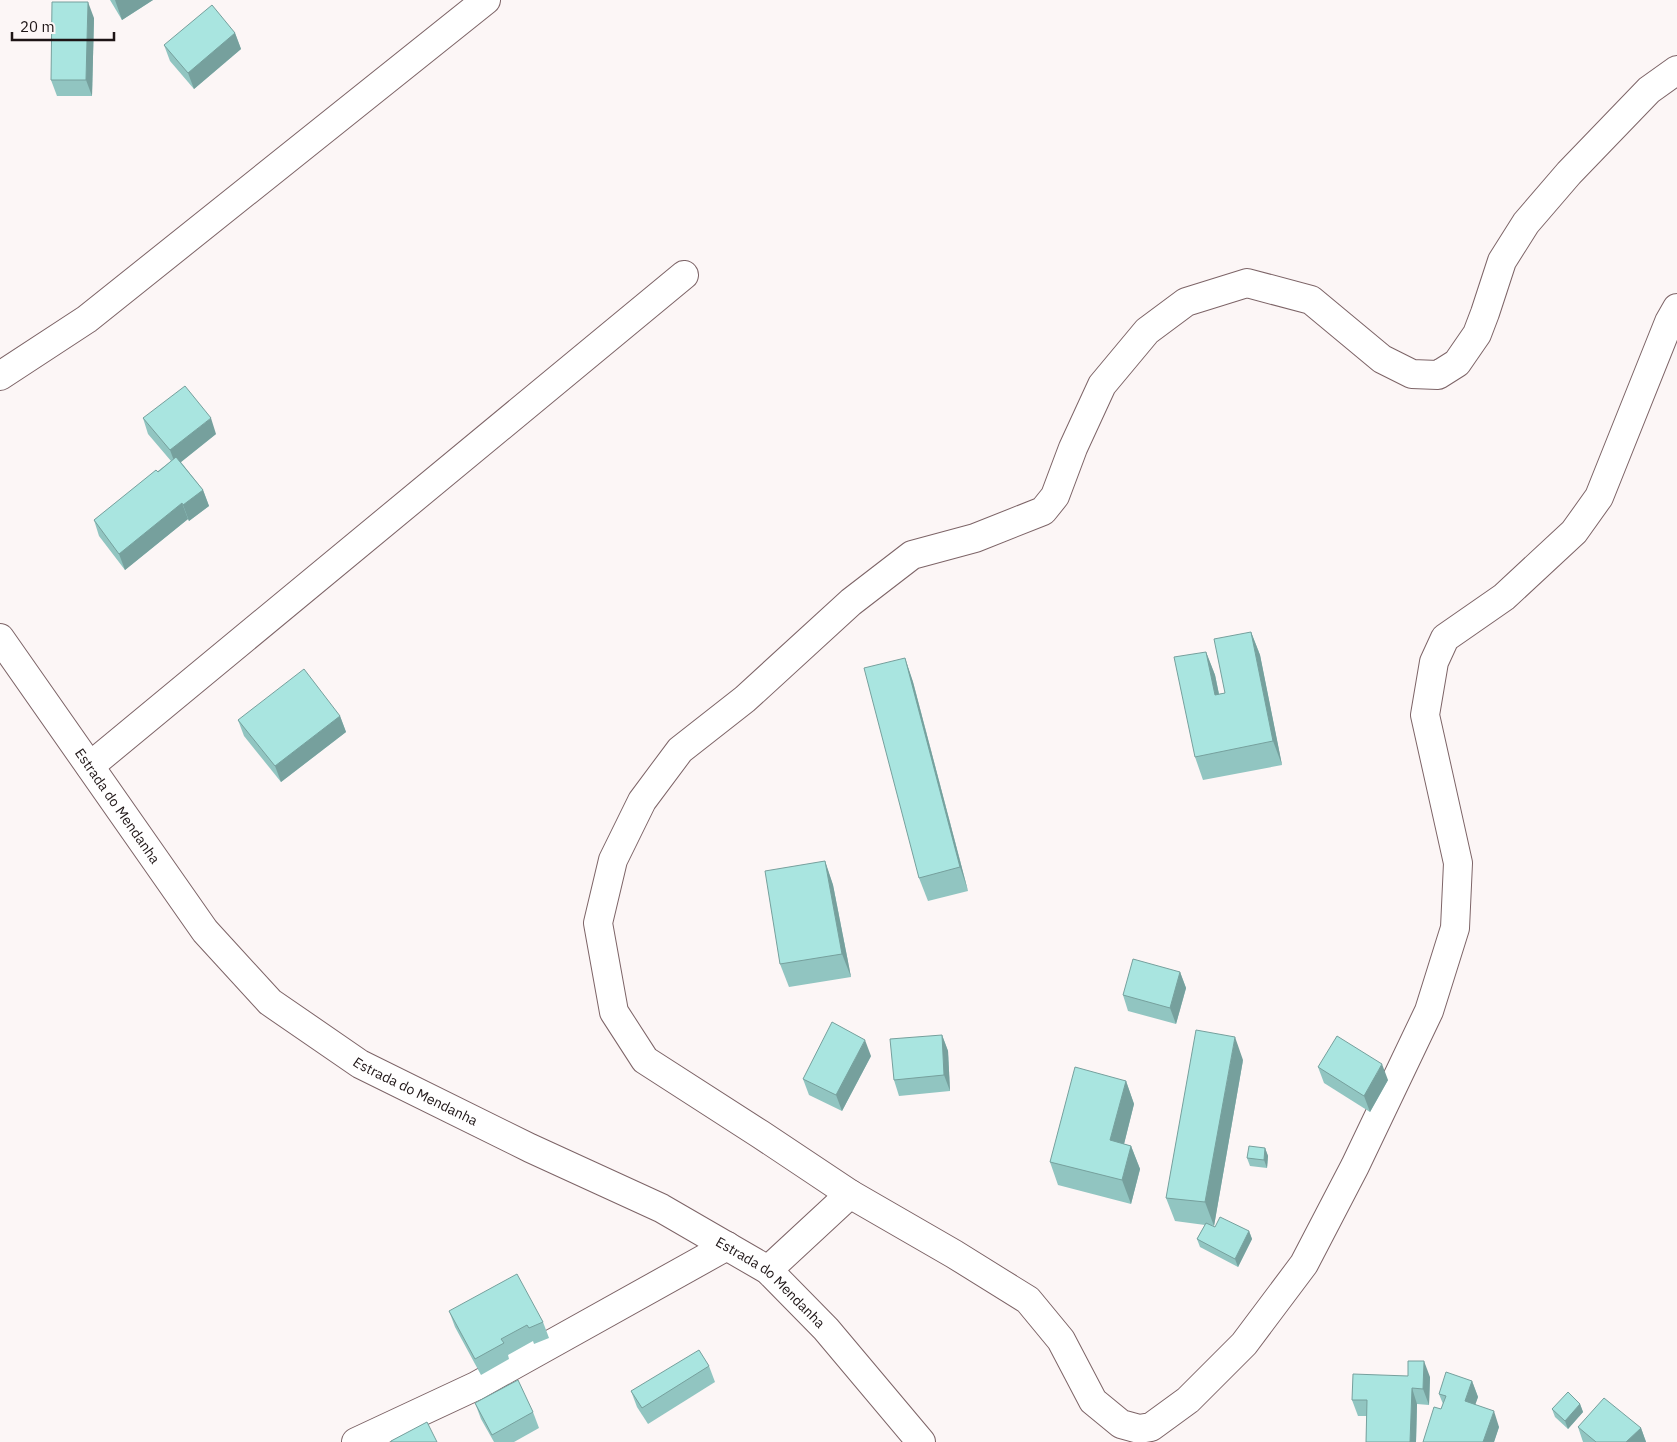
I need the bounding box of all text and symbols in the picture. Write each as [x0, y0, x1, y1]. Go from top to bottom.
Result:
scale bar [12, 10, 115, 42]
text: 20 m [20, 17, 55, 36]
street label: Estrada do Mendanha [71, 745, 164, 868]
street label: Estrada do Mendanha [350, 1053, 481, 1130]
street label: Estrada do Mendanha [713, 1233, 829, 1332]

